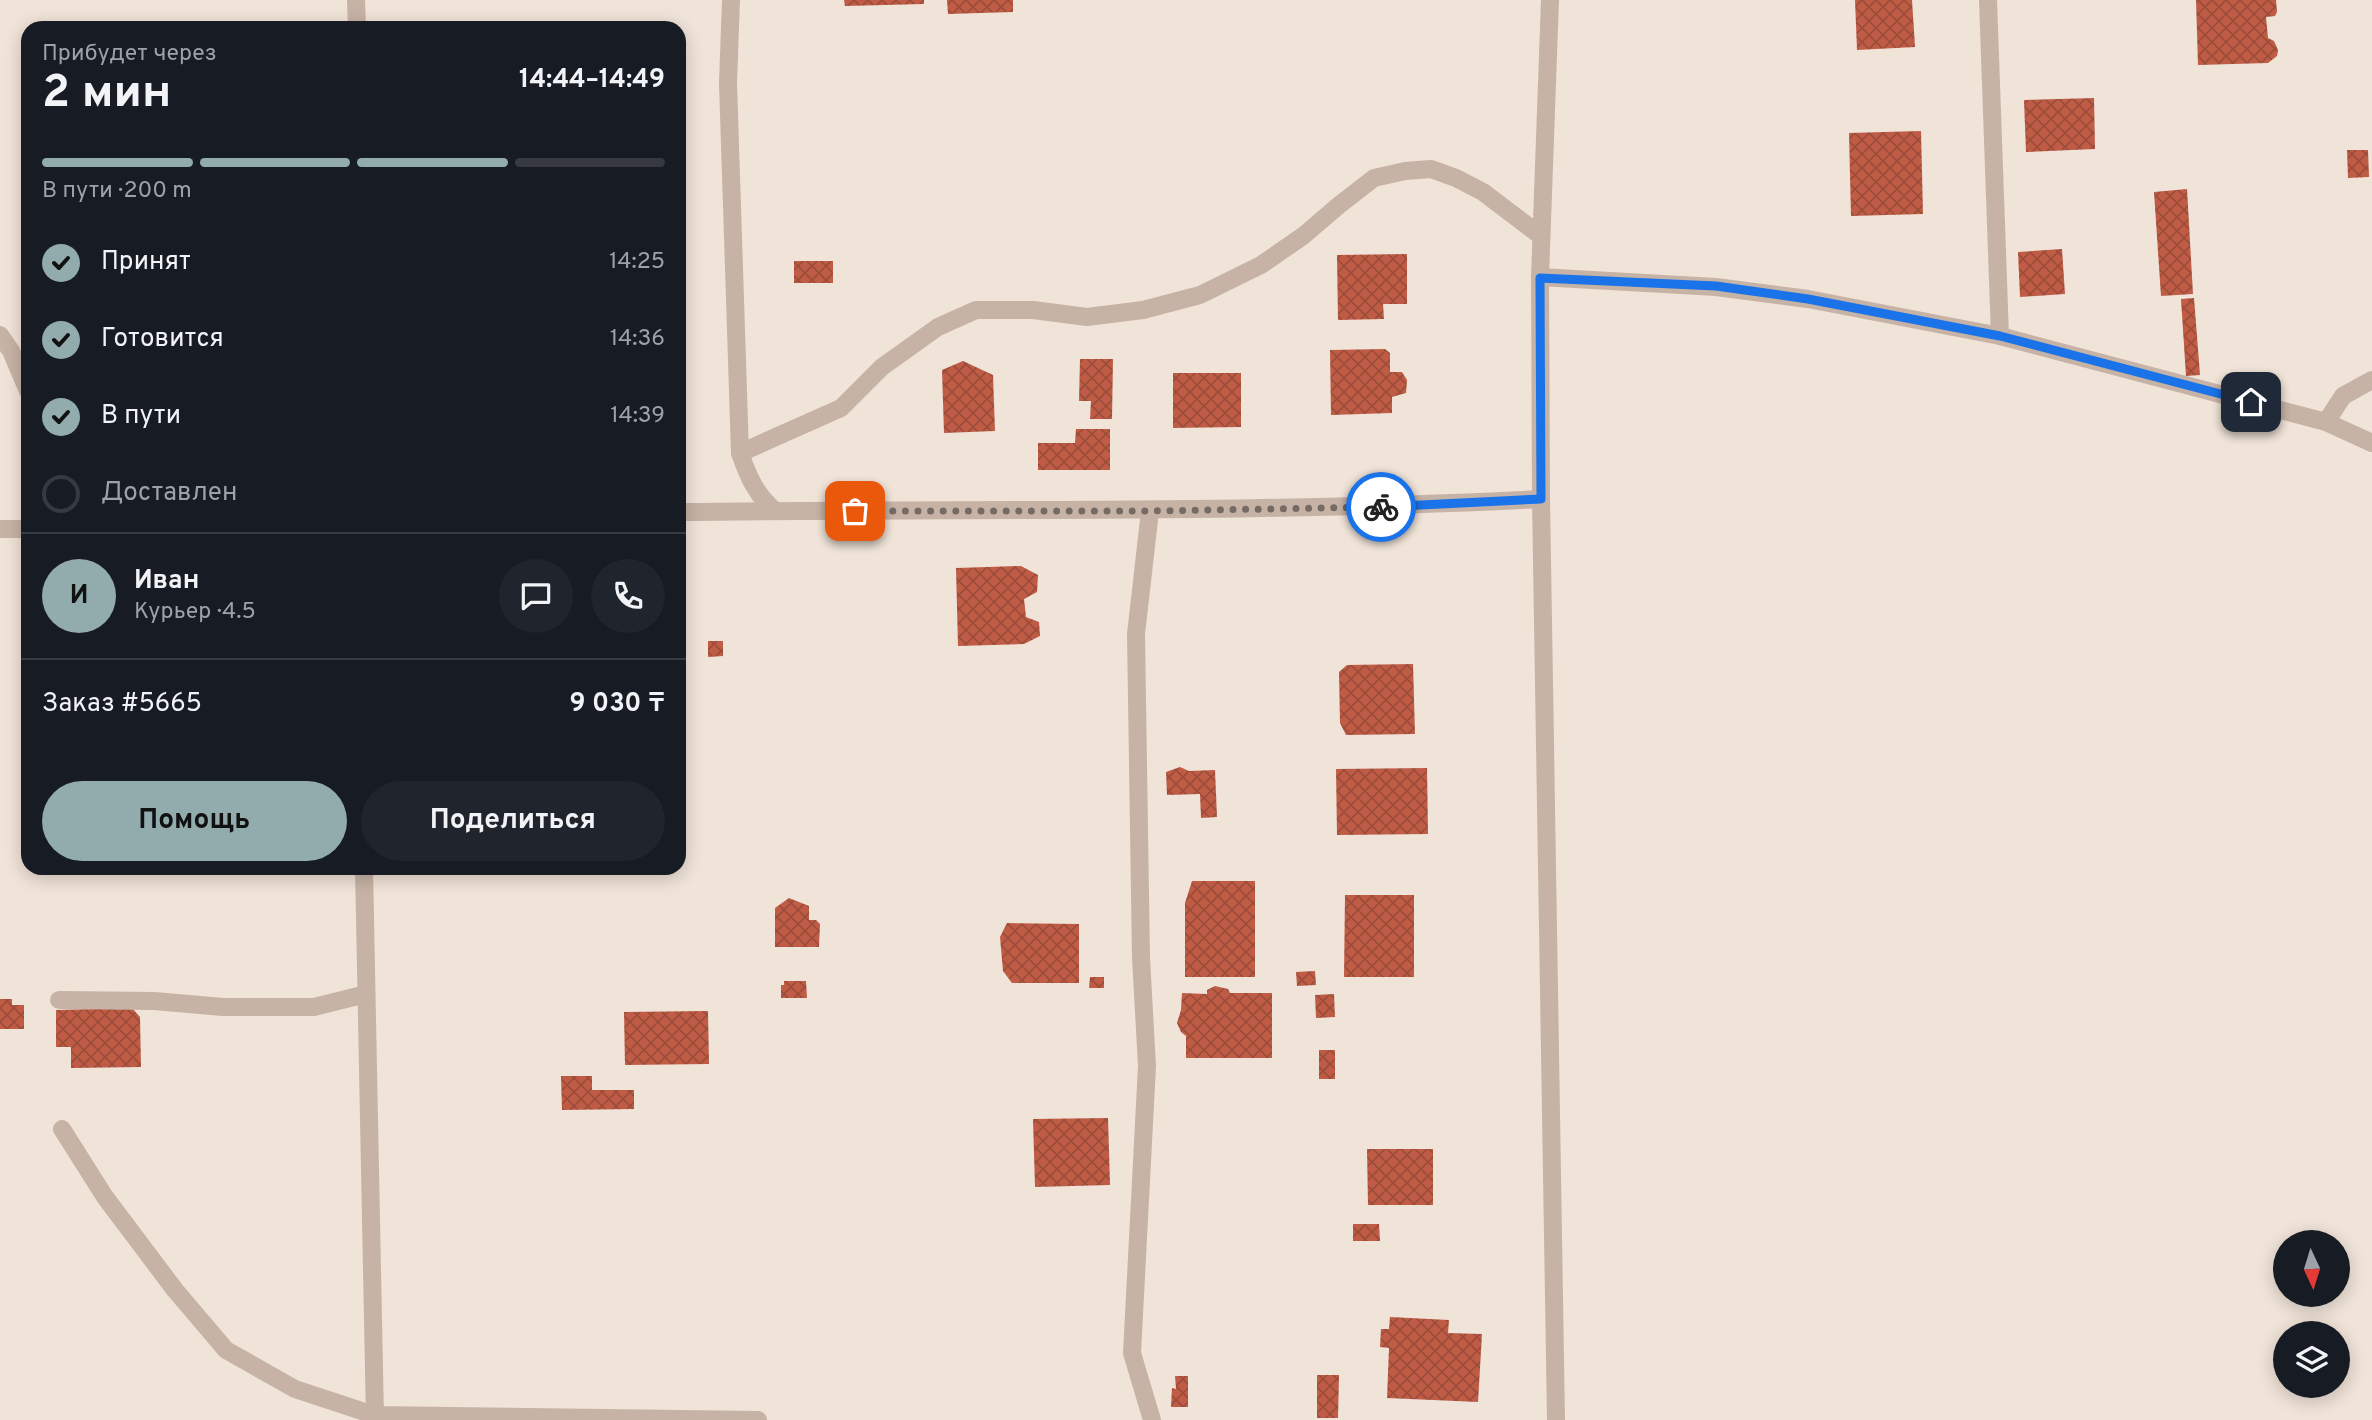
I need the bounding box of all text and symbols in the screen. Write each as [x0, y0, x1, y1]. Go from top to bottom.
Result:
text: Прибудет через [42, 40, 217, 69]
text: 14:44–14:49 [519, 64, 665, 97]
text: 2 мин [42, 65, 171, 124]
text: В пути · 200 m [42, 177, 192, 206]
icon: check [42, 244, 80, 282]
text: Принят [101, 246, 191, 279]
text: 14:25 [609, 248, 665, 277]
icon: check [42, 321, 80, 359]
text: Готовится [101, 323, 224, 356]
text: 14:36 [610, 325, 665, 354]
pin [2221, 372, 2281, 432]
icon: home [2232, 383, 2270, 421]
icon: check [42, 398, 80, 436]
text: В пути [101, 400, 181, 433]
text: 14:39 [610, 402, 665, 431]
courier [1346, 472, 1416, 542]
text: Доставлен [101, 477, 237, 510]
pin [825, 481, 885, 541]
icon: bike [1362, 488, 1400, 526]
icon: bag [836, 492, 874, 530]
button: chat [499, 559, 573, 633]
button: phone [591, 559, 665, 633]
text: Иван [134, 565, 199, 598]
text: И [70, 580, 88, 613]
text: Курьер · 4.5 [134, 598, 256, 627]
text: Заказ #5665 [42, 688, 202, 721]
text: 9 030 ₸ [570, 688, 665, 721]
button: Помощь [42, 781, 347, 861]
button: Поделиться [361, 781, 665, 861]
north arrow [2273, 1230, 2350, 1307]
map controls [2273, 1230, 2350, 1398]
button: layers [2273, 1321, 2350, 1398]

